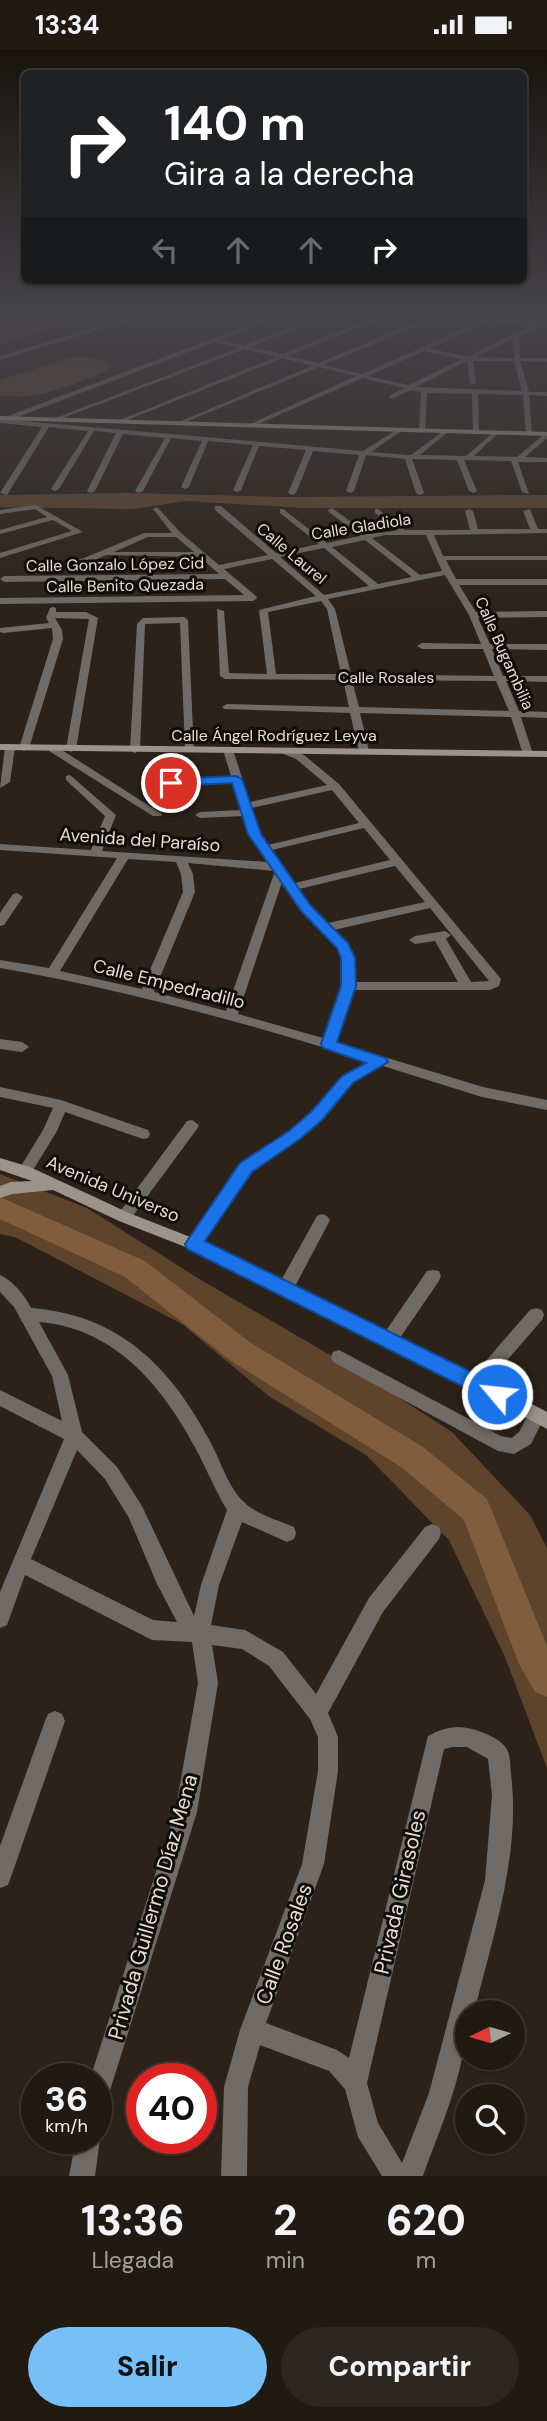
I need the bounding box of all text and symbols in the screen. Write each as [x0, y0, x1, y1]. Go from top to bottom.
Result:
text: 13:34 [35, 8, 99, 42]
text: 140 m [164, 91, 306, 155]
icon: right [49, 98, 140, 189]
text: Gira a la derecha [164, 153, 414, 195]
icon: left [146, 231, 184, 269]
icon: ahead [219, 231, 257, 269]
icon: ahead [292, 231, 330, 269]
icon: right [365, 231, 403, 269]
street label: Calle Gladiola [310, 508, 412, 545]
street label: Calle Laurel [252, 518, 331, 589]
street label: Calle Gonzalo López Cid [26, 552, 204, 577]
street label: Calle Benito Quezada [46, 574, 204, 597]
street label: Calle Bugambilia [470, 594, 539, 713]
street label: Calle Rosales [338, 667, 434, 688]
street label: Calle Ángel Rodríguez Leyva [171, 725, 377, 746]
pin [141, 753, 201, 813]
icon: arrive [152, 764, 190, 802]
street label: Avenida del Paraíso [59, 822, 221, 858]
street label: Calle Empedradillo [91, 954, 247, 1014]
street label: Avenida Universo [43, 1150, 183, 1228]
position arrow [460, 1357, 534, 1431]
street label: Privada Guillermo Díaz Mena [102, 1771, 204, 2043]
street label: Privada Girasoles [368, 1807, 432, 1977]
street label: Calle Rosales [249, 1880, 319, 2008]
north arrow [455, 2000, 525, 2070]
map controls [455, 2000, 525, 2154]
speed limit sign: 40 [126, 2063, 217, 2154]
text: 36 [45, 2076, 88, 2122]
button: search [455, 2084, 525, 2154]
text: km/h [45, 2114, 88, 2138]
text: 13:36 [81, 2193, 185, 2248]
text: 2 [273, 2193, 298, 2248]
text: 620 [386, 2193, 466, 2248]
text: Llegada [92, 2245, 174, 2275]
text: min [266, 2245, 305, 2275]
text: m [416, 2245, 436, 2275]
button: Salir [28, 2327, 267, 2407]
button: Compartir [281, 2327, 519, 2407]

